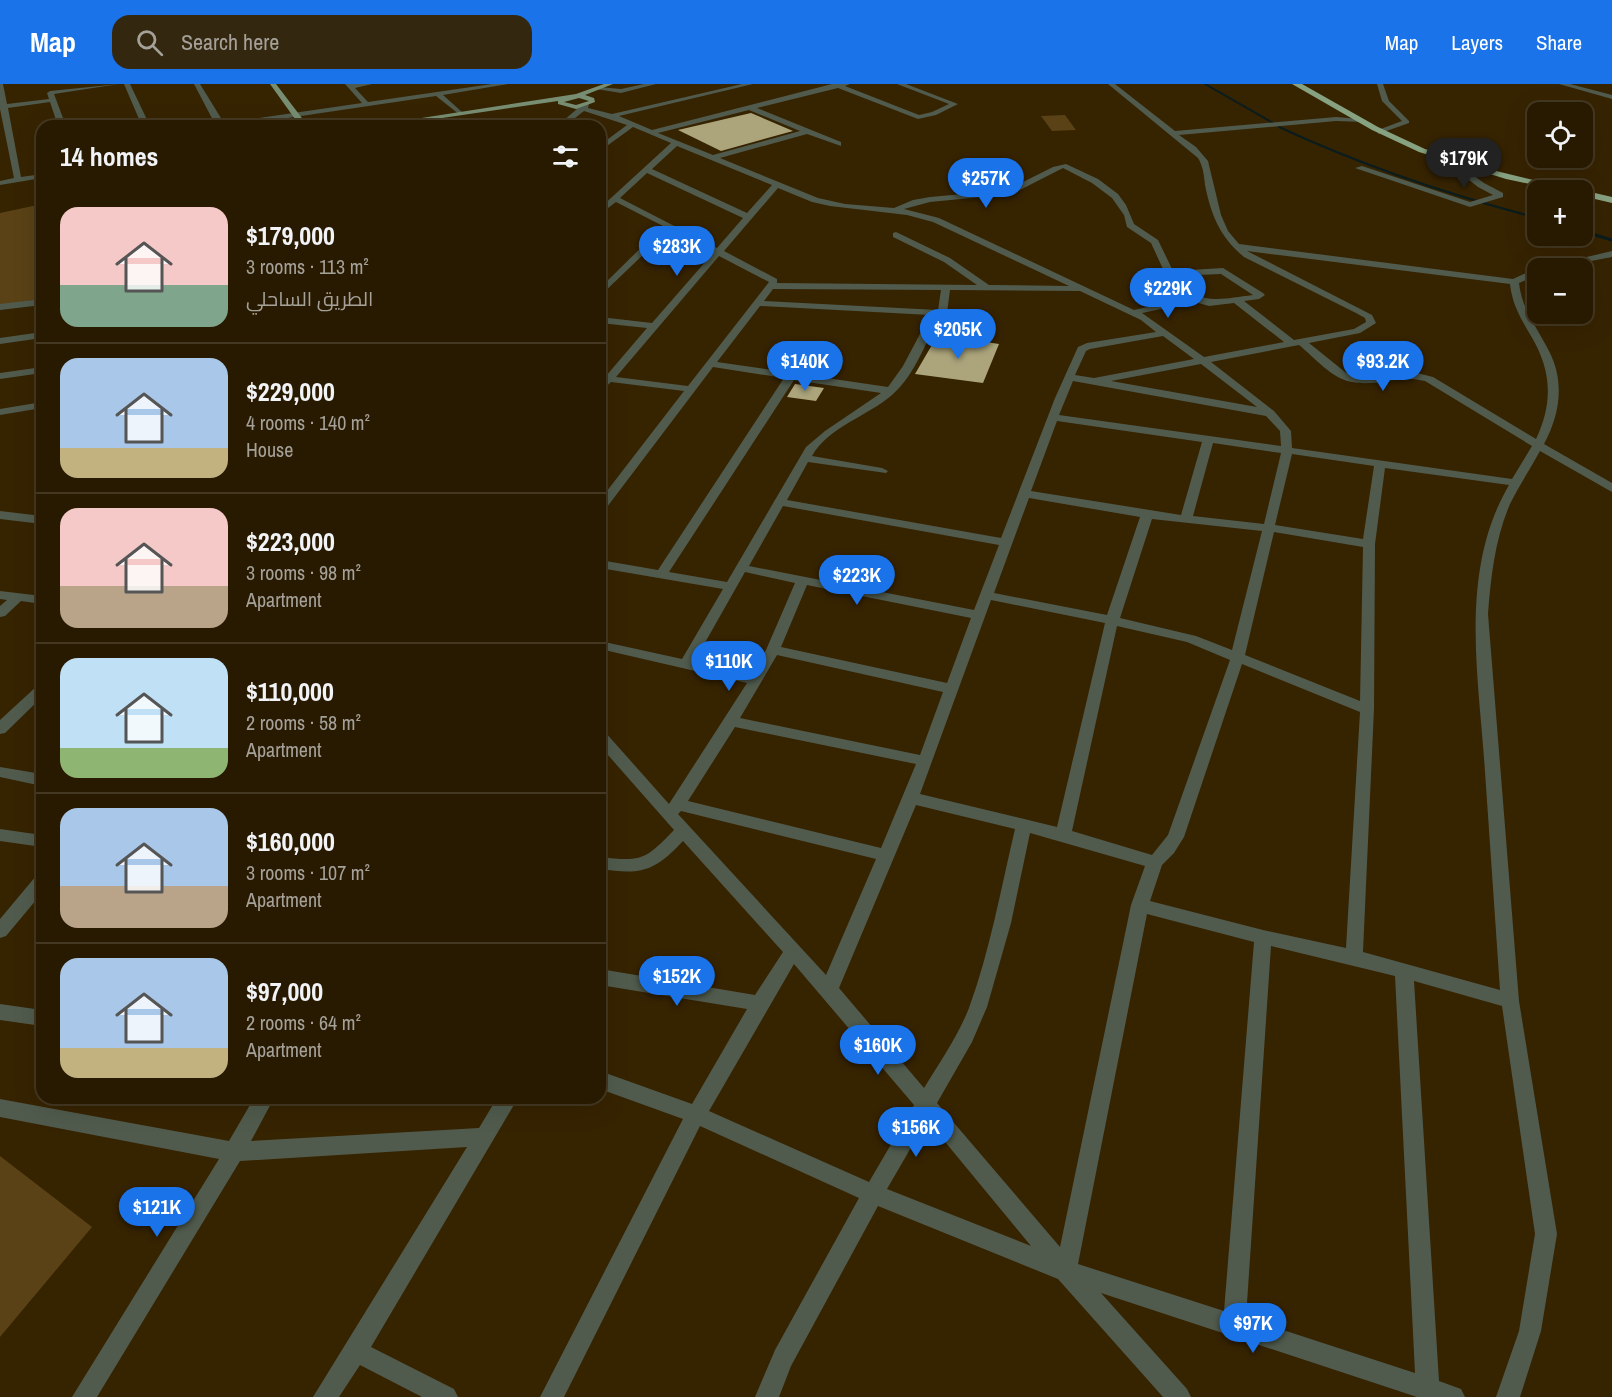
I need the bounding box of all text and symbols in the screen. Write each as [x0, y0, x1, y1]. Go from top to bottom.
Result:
search box [112, 15, 532, 69]
text: Map [30, 23, 76, 61]
icon: search [133, 26, 166, 59]
text: Search here [181, 27, 279, 57]
text: Map [1385, 28, 1418, 57]
text: Layers [1451, 28, 1503, 57]
text: Share [1536, 28, 1582, 57]
map controls [1527, 102, 1593, 324]
button: locate [1527, 102, 1593, 168]
pin: $179K [1422, 138, 1506, 189]
text: 14 homes [60, 139, 158, 174]
icon: filters [549, 140, 582, 173]
text: $179K [1440, 144, 1488, 171]
pin: $257K [944, 158, 1028, 209]
text: $257K [962, 164, 1010, 191]
button: + [1527, 180, 1593, 246]
text: $179,000 [246, 218, 335, 253]
pin: $283K [635, 226, 719, 277]
icon: home [108, 231, 180, 303]
text: $283K [653, 232, 701, 259]
text: 3 rooms · 113 m² [246, 253, 369, 280]
button: − [1527, 258, 1593, 324]
pin: $229K [1126, 268, 1210, 319]
text: $229K [1144, 274, 1192, 301]
text: الطريق الساحلي [246, 285, 373, 312]
pin: $205K [916, 309, 1000, 360]
text: $205K [934, 315, 982, 342]
pin: $140K [763, 341, 847, 392]
pin: $93.2K [1334, 341, 1432, 392]
text: $140K [781, 347, 829, 374]
text: $93.2K [1357, 347, 1409, 374]
text: $229,000 [246, 374, 335, 409]
icon: home [108, 382, 180, 454]
text: 4 rooms · 140 m² [246, 409, 370, 436]
text: House [246, 436, 293, 463]
text: $223,000 [246, 524, 335, 559]
icon: home [108, 532, 180, 604]
pin: $223K [815, 555, 899, 606]
text: 3 rooms · 98 m² [246, 559, 361, 586]
text: $223K [833, 561, 881, 588]
text: Apartment [246, 586, 322, 613]
pin: $110K [687, 641, 771, 692]
text: $110K [705, 647, 753, 674]
text: $110,000 [246, 674, 334, 709]
icon: home [108, 682, 180, 754]
text: 2 rooms · 58 m² [246, 709, 361, 736]
text: Apartment [246, 736, 322, 763]
text: $160,000 [246, 824, 335, 859]
icon: home [108, 832, 180, 904]
text: 3 rooms · 107 m² [246, 859, 370, 886]
text: Apartment [246, 886, 322, 913]
pin: $152K [635, 956, 719, 1007]
text: $152K [653, 962, 701, 989]
text: $97,000 [246, 974, 323, 1009]
icon: home [108, 982, 180, 1054]
text: 2 rooms · 64 m² [246, 1009, 361, 1036]
pin: $160K [836, 1025, 920, 1076]
text: $160K [854, 1031, 902, 1058]
text: Apartment [246, 1036, 322, 1063]
pin: $156K [874, 1107, 958, 1158]
text: $156K [892, 1113, 940, 1140]
pin: $121K [115, 1187, 199, 1238]
text: $121K [133, 1193, 181, 1220]
pin: $97K [1217, 1303, 1289, 1354]
text: $97K [1233, 1309, 1273, 1336]

